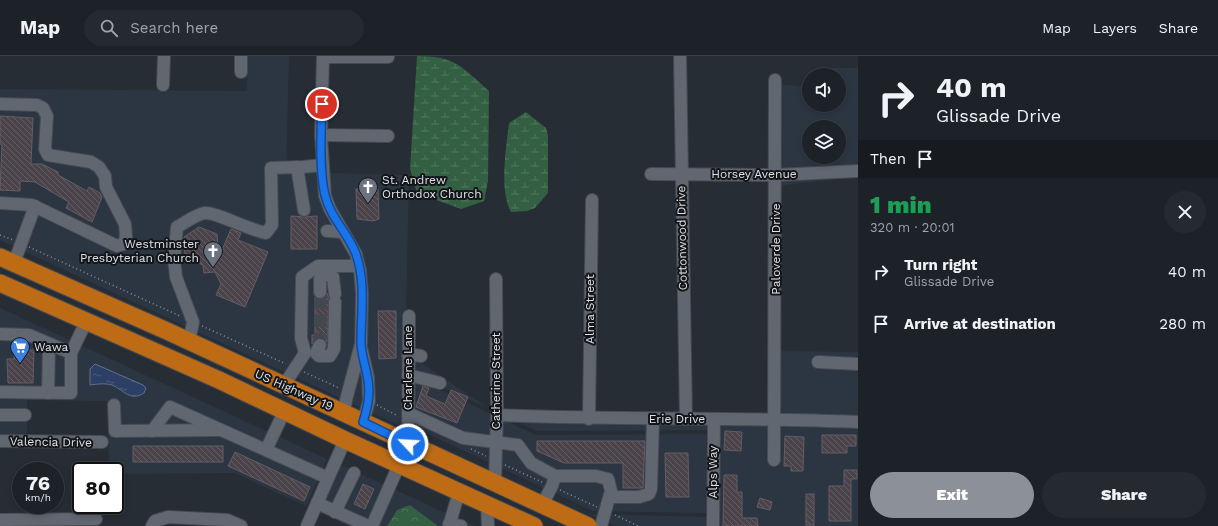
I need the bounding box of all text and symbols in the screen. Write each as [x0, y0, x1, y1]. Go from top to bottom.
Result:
search box [84, 10, 364, 46]
text: Map [20, 16, 60, 39]
icon: search [98, 17, 120, 39]
text: Search here [130, 19, 218, 37]
text: Map [1042, 20, 1071, 36]
text: Layers [1093, 20, 1137, 36]
text: Share [1159, 20, 1198, 36]
map controls [802, 68, 846, 164]
button: sound [802, 68, 846, 112]
text: 40 m [936, 71, 1006, 104]
icon: right [870, 72, 922, 124]
pin [305, 87, 339, 121]
icon: arrive [311, 93, 333, 115]
text: Glissade Drive [936, 105, 1061, 126]
button: layers [802, 120, 846, 164]
icon: arrive [914, 148, 936, 170]
text: Then [870, 150, 906, 168]
street label: Horsey Avenue [711, 167, 797, 181]
place label: St. Andrew Orthodox Church [382, 173, 482, 201]
church icon: St. Andrew Orthodox Church [357, 176, 379, 204]
street label: Cottonwood Drive [674, 185, 690, 291]
text: 1 min [870, 191, 932, 219]
button: close [1164, 191, 1206, 233]
street label: Paloverde Drive [769, 203, 783, 295]
text: 320 m · 20:01 [870, 220, 955, 235]
place label: Westminster Presbyterian Church [80, 237, 199, 265]
church icon: Westminster Presbyterian Church [202, 240, 224, 268]
text: Turn right [904, 256, 977, 274]
icon: right [870, 261, 892, 283]
text: 40 m [1168, 263, 1206, 281]
street label: Alma Street [583, 274, 597, 344]
text: Glissade Drive [904, 274, 994, 289]
icon: arrive [870, 313, 892, 335]
text: Arrive at destination [904, 315, 1056, 333]
text: 280 m [1159, 315, 1206, 333]
street label: Charlene Lane [401, 326, 415, 410]
street label: Catherine Street [489, 333, 503, 429]
supermarket icon: Wawa [9, 336, 31, 364]
place label: Wawa [34, 340, 69, 354]
street label: US Highway 19 [253, 366, 335, 414]
street label: Erie Drive [649, 412, 705, 426]
position arrow [387, 423, 429, 465]
street label: Valencia Drive [10, 434, 92, 450]
street label: Alps Way [706, 445, 720, 498]
speed limit sign: 80 [72, 462, 124, 514]
text: 76 [26, 471, 50, 495]
button: Exit [870, 472, 1034, 518]
button: Share [1042, 472, 1206, 518]
text: km/h [25, 492, 51, 503]

